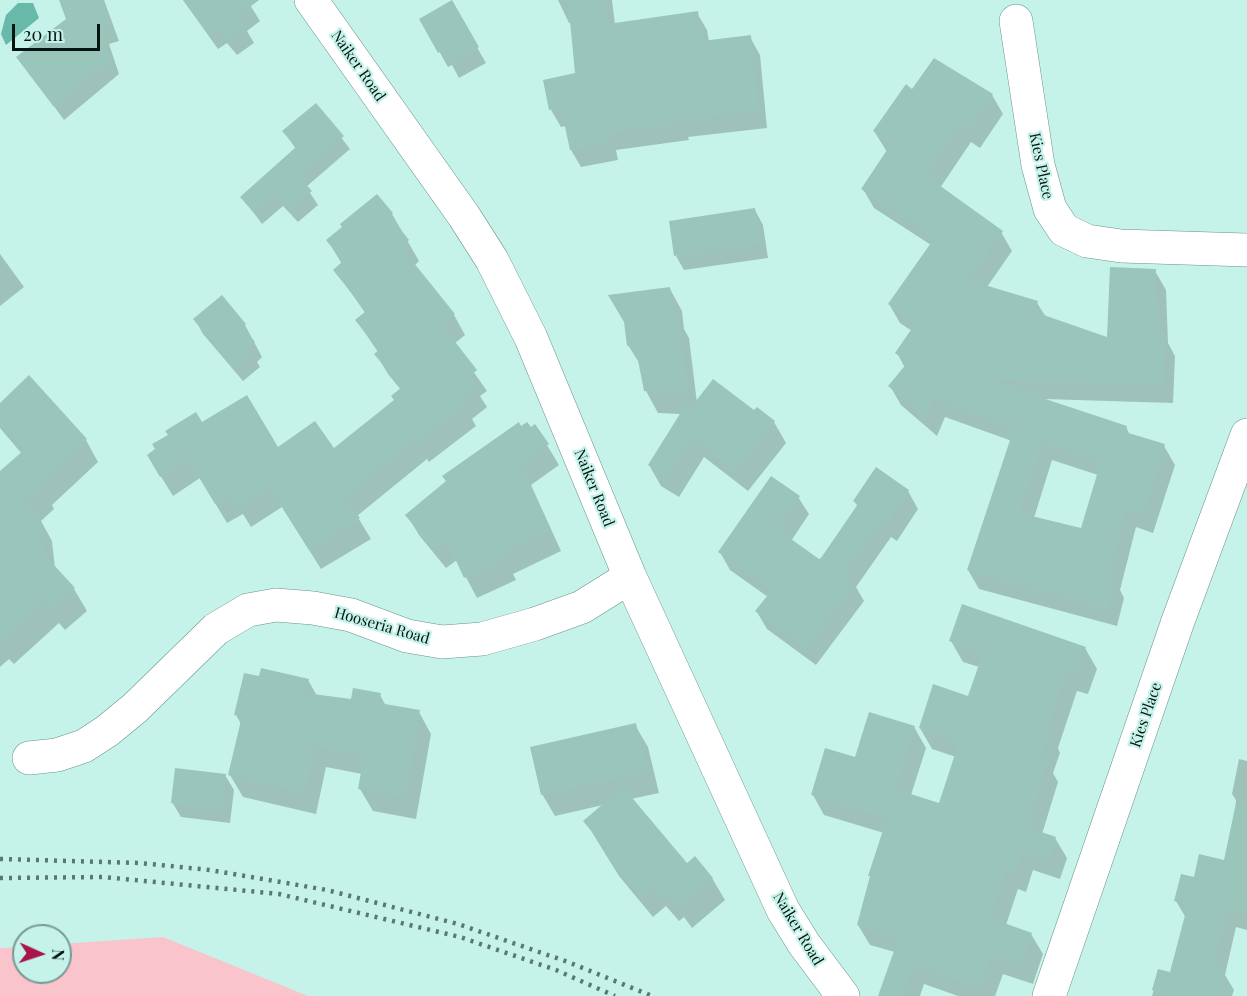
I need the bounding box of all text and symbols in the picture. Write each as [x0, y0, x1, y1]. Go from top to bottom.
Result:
scale bar [15, 12, 104, 50]
text: 20 m [23, 22, 63, 46]
street label: Naiker Road [327, 27, 389, 105]
street label: Kies Place [1025, 131, 1057, 201]
street label: Naiker Road [570, 447, 618, 529]
street label: Hooseria Road [332, 604, 432, 648]
street label: Kies Place [1126, 680, 1166, 750]
street label: Naiker Road [769, 889, 827, 969]
north arrow [12, 924, 72, 984]
text: N [48, 949, 69, 961]

